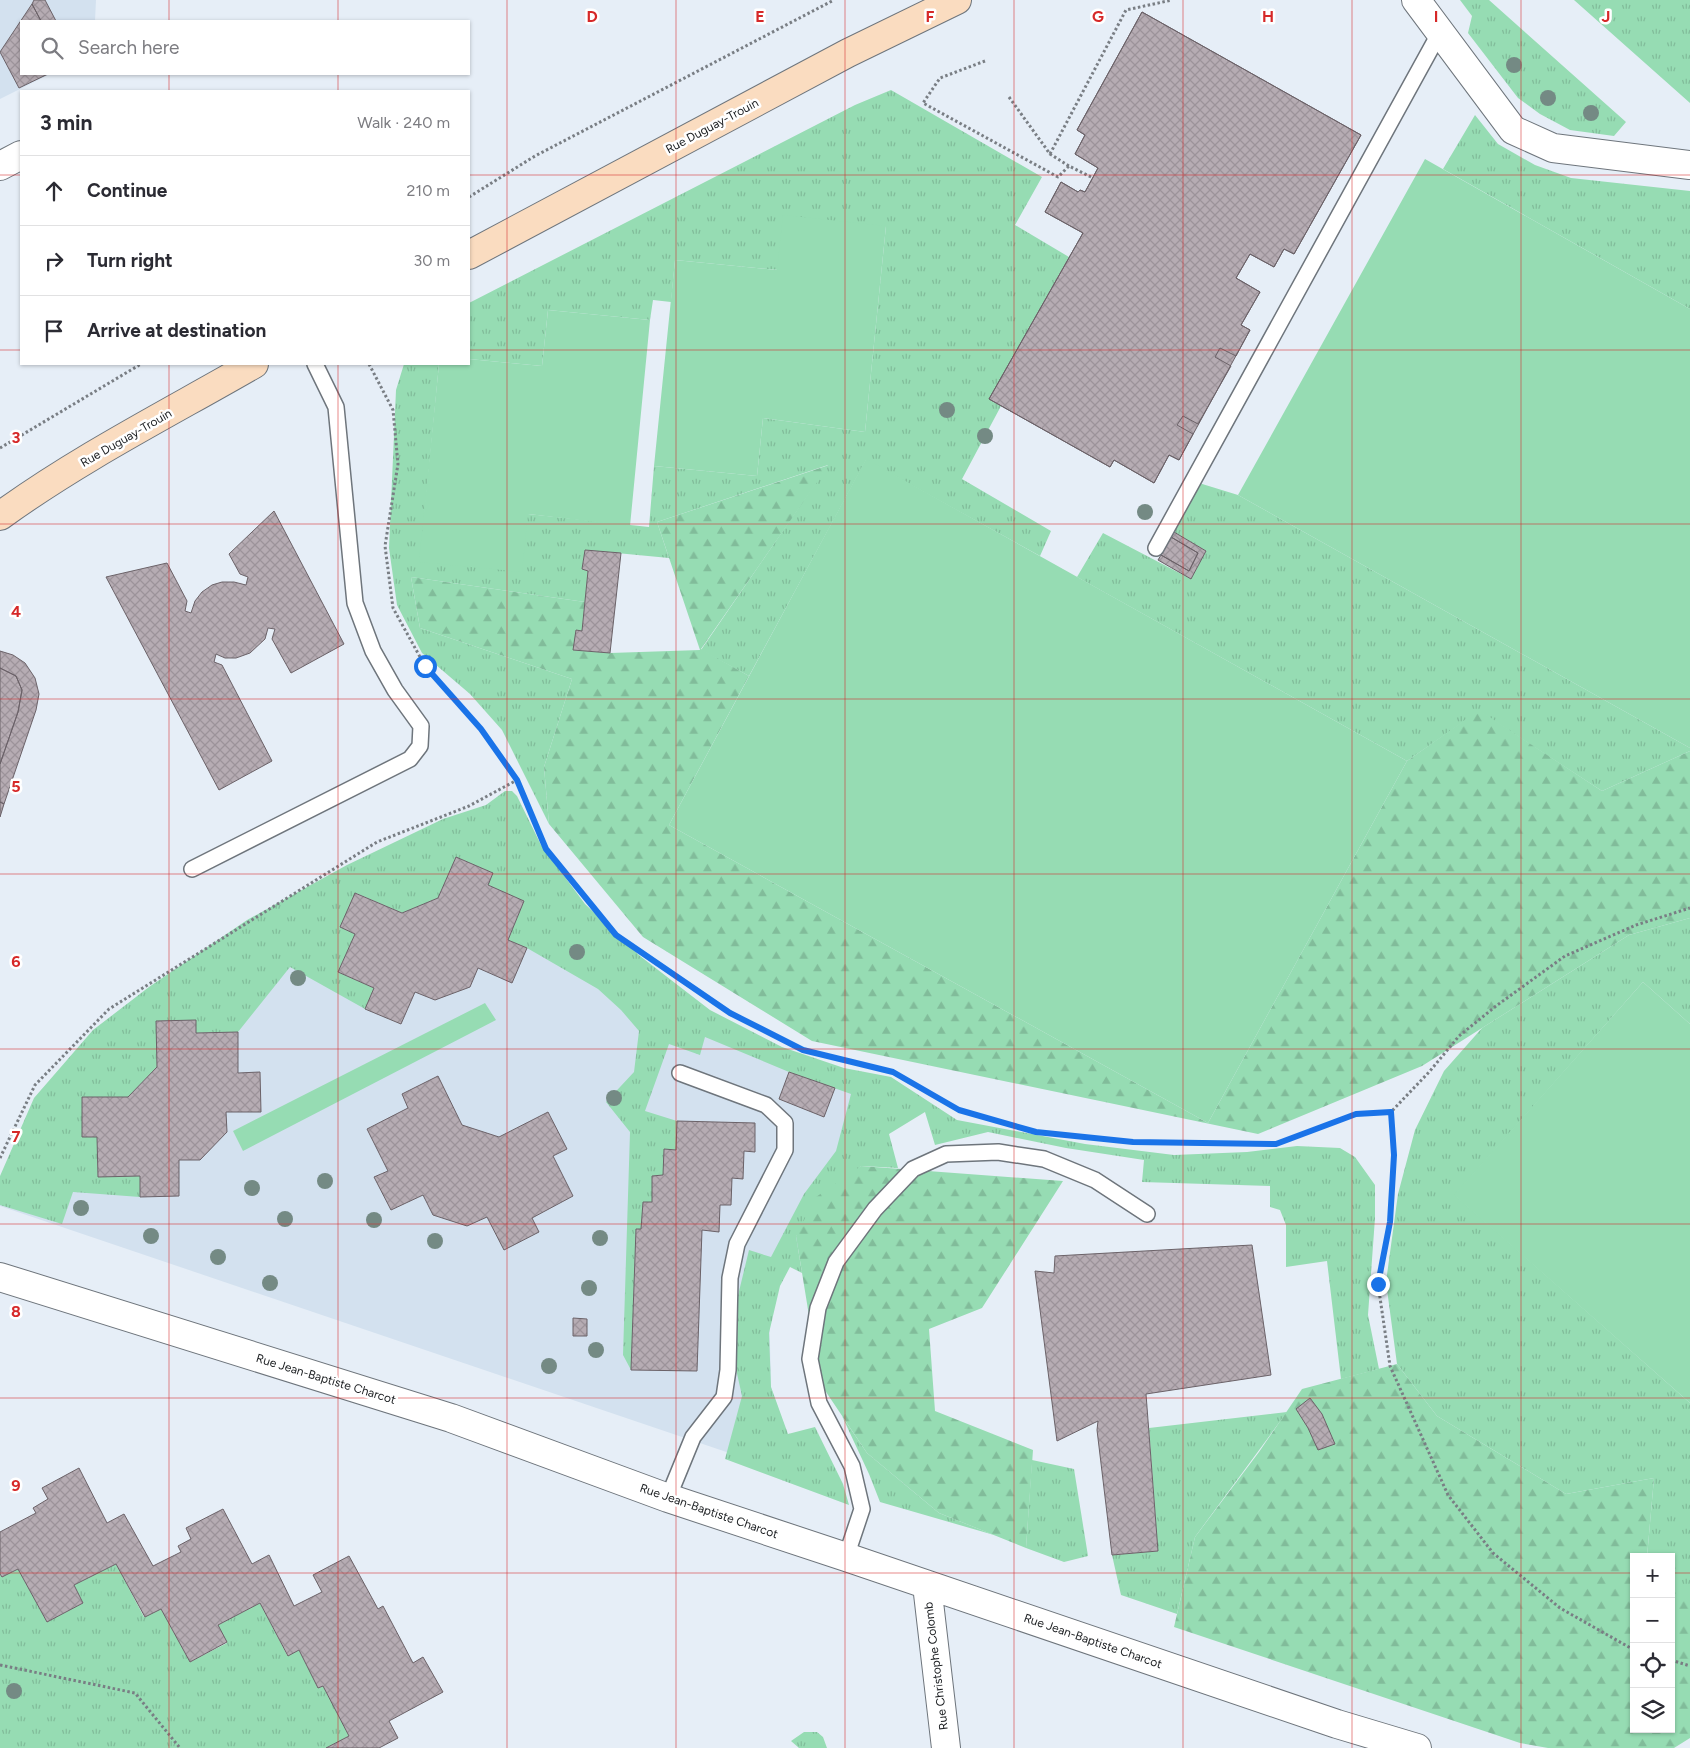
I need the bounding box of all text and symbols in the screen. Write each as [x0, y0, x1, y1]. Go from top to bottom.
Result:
text: D [586, 7, 598, 26]
text: E [755, 7, 765, 26]
text: F [926, 7, 935, 26]
text: G [1092, 7, 1104, 26]
text: H [1262, 7, 1274, 26]
text: I [1434, 7, 1438, 26]
text: J [1602, 7, 1610, 26]
search box [20, 20, 470, 75]
icon: search [38, 34, 66, 62]
text: Search here [78, 36, 180, 59]
street label: Rue Duguay-Trouin [663, 95, 761, 156]
text: 3 min [40, 110, 92, 135]
text: Walk · 240 m [357, 113, 450, 132]
icon: ahead [40, 177, 68, 205]
text: Continue [87, 179, 167, 202]
text: 210 m [407, 181, 450, 200]
icon: right [40, 247, 68, 275]
text: Turn right [87, 249, 173, 272]
text: 30 m [413, 251, 450, 270]
icon: arrive [40, 317, 68, 345]
text: Arrive at destination [87, 319, 266, 342]
street label: Rue Duguay-Trouin [78, 406, 174, 470]
text: 3 [12, 428, 21, 447]
text: 4 [11, 602, 21, 621]
route start [414, 655, 437, 678]
text: 5 [11, 777, 21, 796]
text: 6 [11, 952, 21, 971]
text: 7 [12, 1127, 21, 1146]
route end [1367, 1273, 1390, 1296]
text: 8 [11, 1302, 21, 1321]
street label: Rue Jean-Baptiste Charcot [254, 1351, 398, 1407]
text: 9 [11, 1476, 21, 1495]
street label: Rue Jean-Baptiste Charcot [638, 1481, 780, 1541]
map controls [1630, 1553, 1675, 1733]
button: + [1630, 1553, 1675, 1598]
button: − [1630, 1598, 1675, 1643]
street label: Rue Christophe Colomb [921, 1601, 951, 1731]
street label: Rue Jean-Baptiste Charcot [1022, 1611, 1164, 1671]
button: locate [1630, 1643, 1675, 1688]
button: layers [1630, 1688, 1675, 1733]

